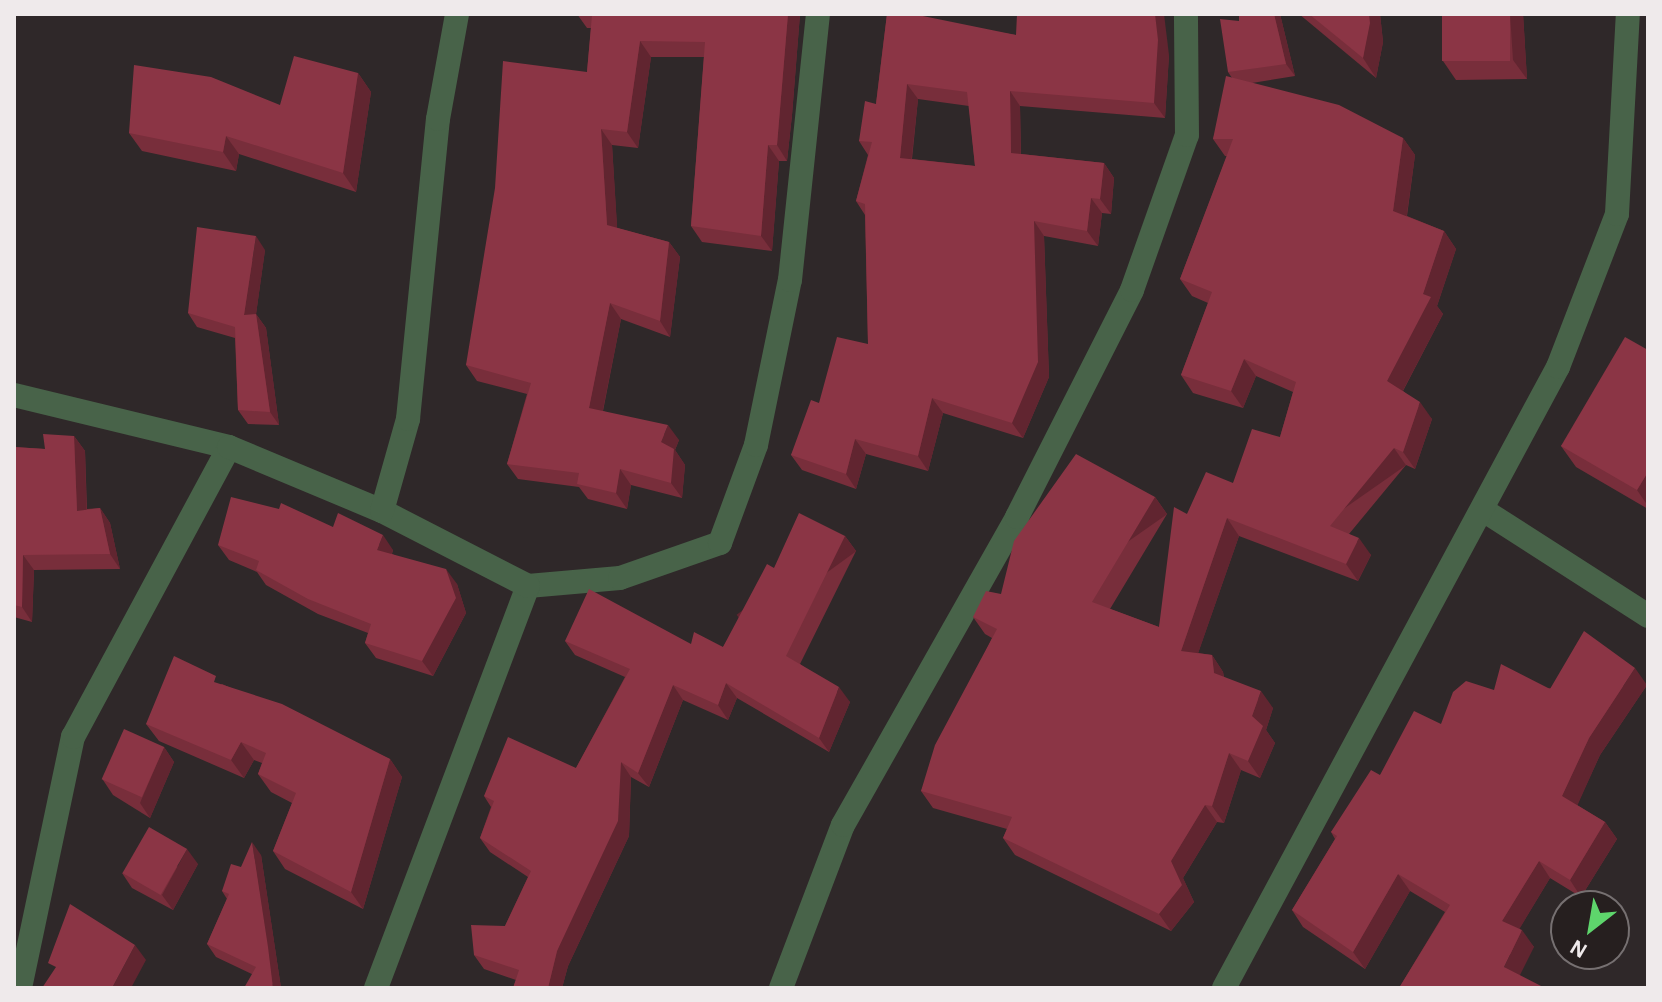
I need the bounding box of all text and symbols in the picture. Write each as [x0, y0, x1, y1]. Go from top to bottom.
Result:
north arrow [1550, 890, 1630, 970]
text: N [1566, 935, 1591, 962]

